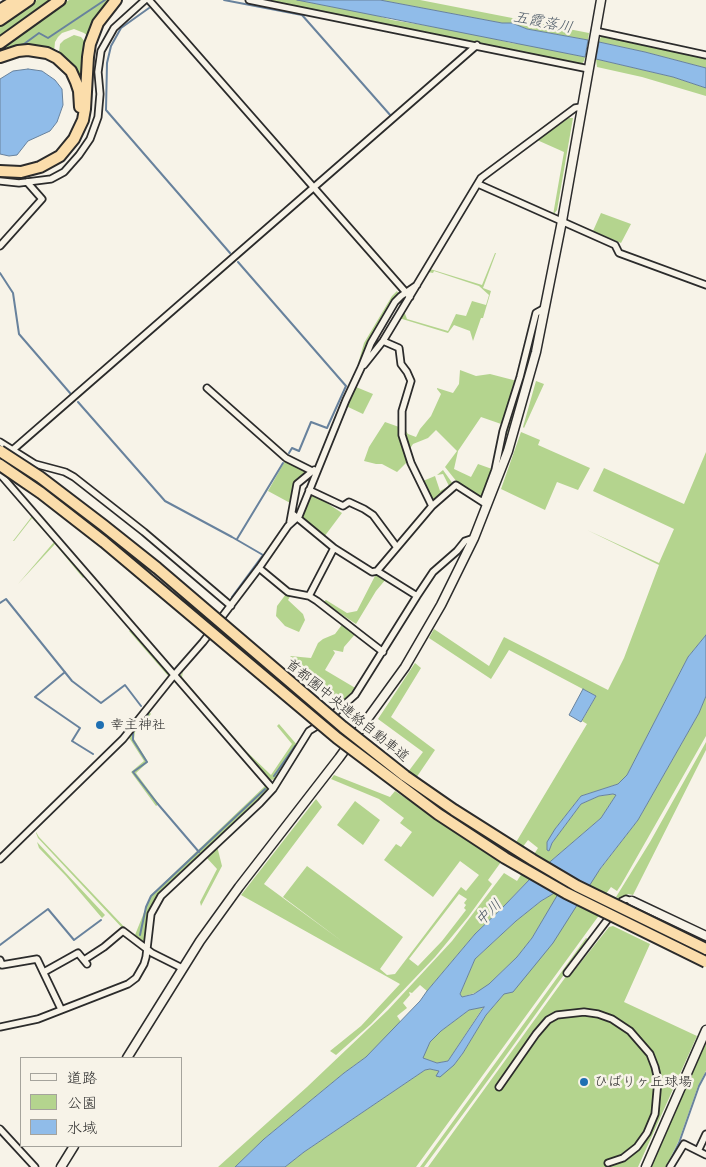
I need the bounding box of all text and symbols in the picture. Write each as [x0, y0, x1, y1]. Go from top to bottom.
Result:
water label: 五霞落川 [512, 8, 574, 38]
street label: 首都圏中央連絡自動車道 [282, 656, 412, 766]
place label: 幸主神社 [110, 717, 166, 733]
marker: 幸主神社 [94, 719, 106, 731]
water label: 中川 [472, 896, 506, 930]
legend [20, 1057, 182, 1147]
text: 道路 [67, 1069, 97, 1088]
place label: ひばりヶ丘球場 [594, 1074, 692, 1090]
marker: ひばりヶ丘球場 [578, 1076, 590, 1088]
text: 公園 [67, 1094, 97, 1113]
text: 水域 [67, 1119, 97, 1138]

